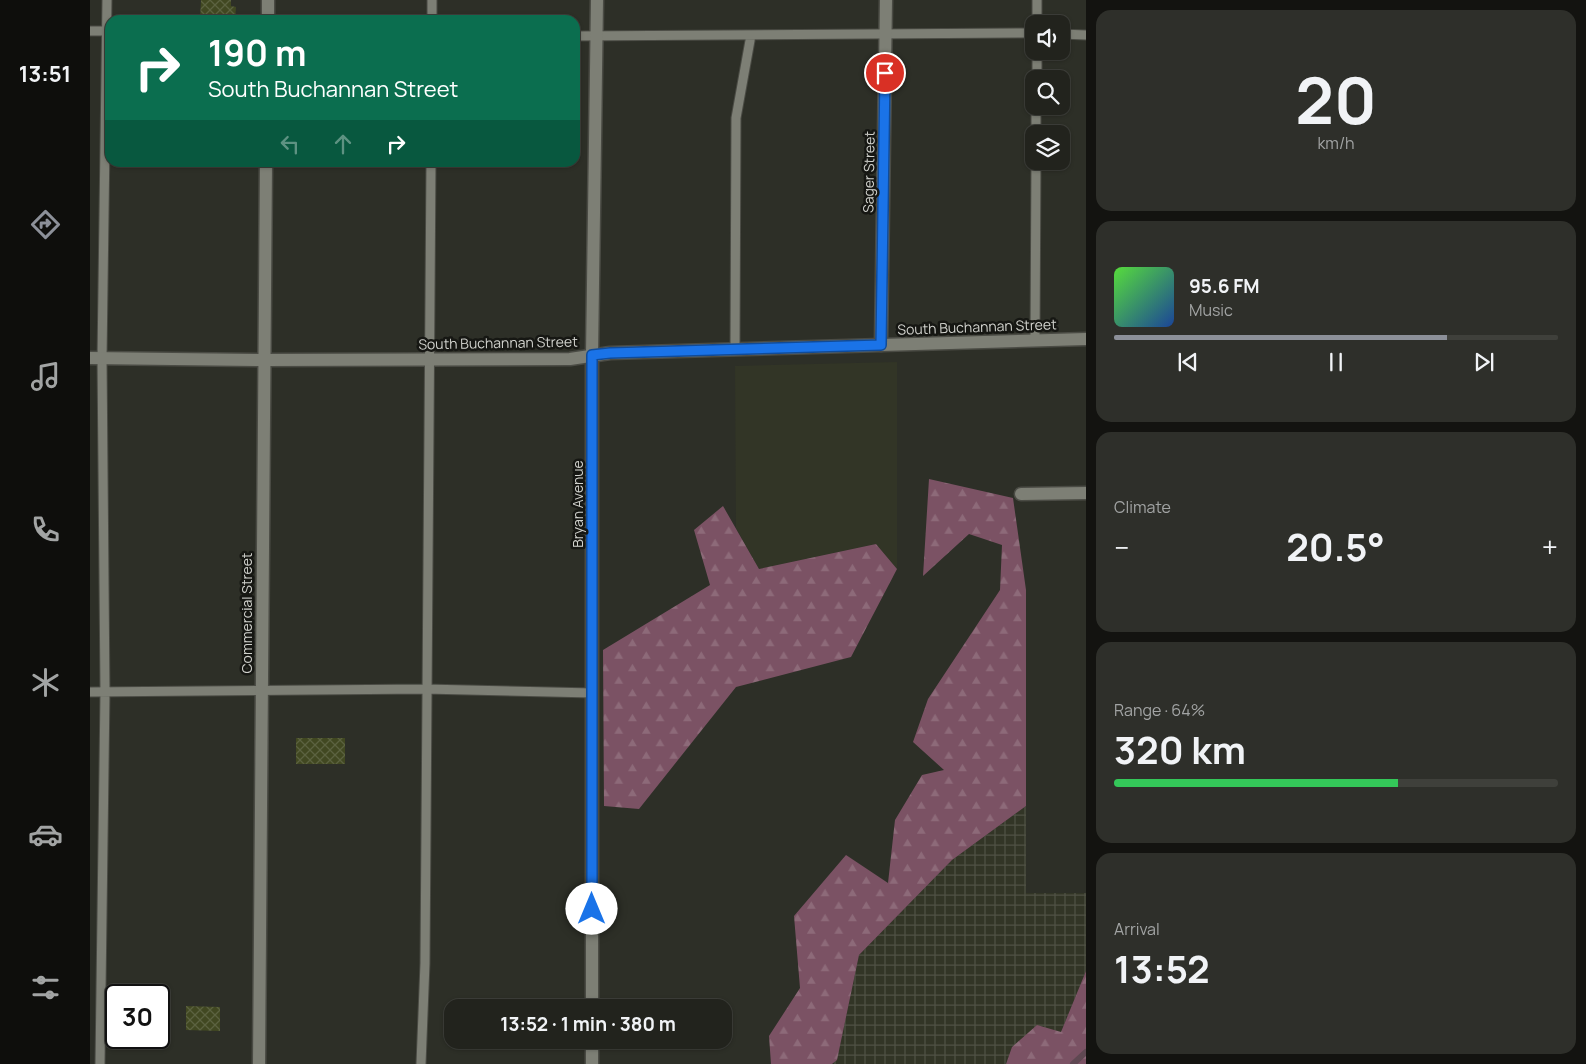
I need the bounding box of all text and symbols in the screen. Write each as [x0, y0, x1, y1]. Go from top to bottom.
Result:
map controls [1025, 15, 1070, 170]
button: sound [1025, 15, 1070, 60]
text: 190 m [208, 29, 307, 77]
icon: right [125, 35, 190, 100]
pin [864, 52, 906, 94]
text: 20 [1295, 55, 1377, 144]
text: 13:51 [19, 59, 71, 89]
icon: arrive [871, 59, 899, 87]
button: search [1025, 70, 1070, 115]
text: South Buchannan Street [208, 74, 458, 104]
button: layers [1025, 125, 1070, 170]
icon: left [276, 130, 304, 158]
icon: ahead [329, 130, 357, 158]
icon: right [382, 130, 410, 158]
street label: Sager Street [858, 131, 879, 213]
text: km/h [1317, 132, 1355, 154]
icon: directions [28, 207, 63, 242]
text: 95.6 FM [1189, 273, 1260, 299]
text: Music [1189, 299, 1233, 321]
street label: South Buchannan Street [897, 314, 1057, 339]
street label: South Buchannan Street [418, 332, 578, 353]
icon: previous [1174, 348, 1202, 376]
icon: pause [1322, 348, 1350, 376]
icon: next [1470, 348, 1498, 376]
icon: music [28, 359, 63, 394]
street label: Bryan Avenue [568, 460, 587, 548]
text: Climate [1114, 496, 1171, 518]
icon: phone [28, 512, 63, 547]
text: 20.5° [1286, 520, 1385, 572]
text: − [1114, 528, 1129, 566]
text: + [1542, 528, 1558, 566]
street label: Commercial Street [237, 552, 256, 673]
icon: climate [28, 665, 63, 700]
text: Range · 64% [1114, 699, 1205, 721]
text: 320 km [1114, 723, 1246, 775]
icon: car [28, 817, 63, 852]
position arrow [565, 882, 617, 934]
text: Arrival [1114, 918, 1160, 940]
text: 13:52 [1114, 942, 1210, 994]
icon: filters [28, 970, 63, 1005]
speed limit sign: 30 [105, 984, 170, 1049]
text: 13:52 · 1 min · 380 m [500, 1011, 676, 1037]

